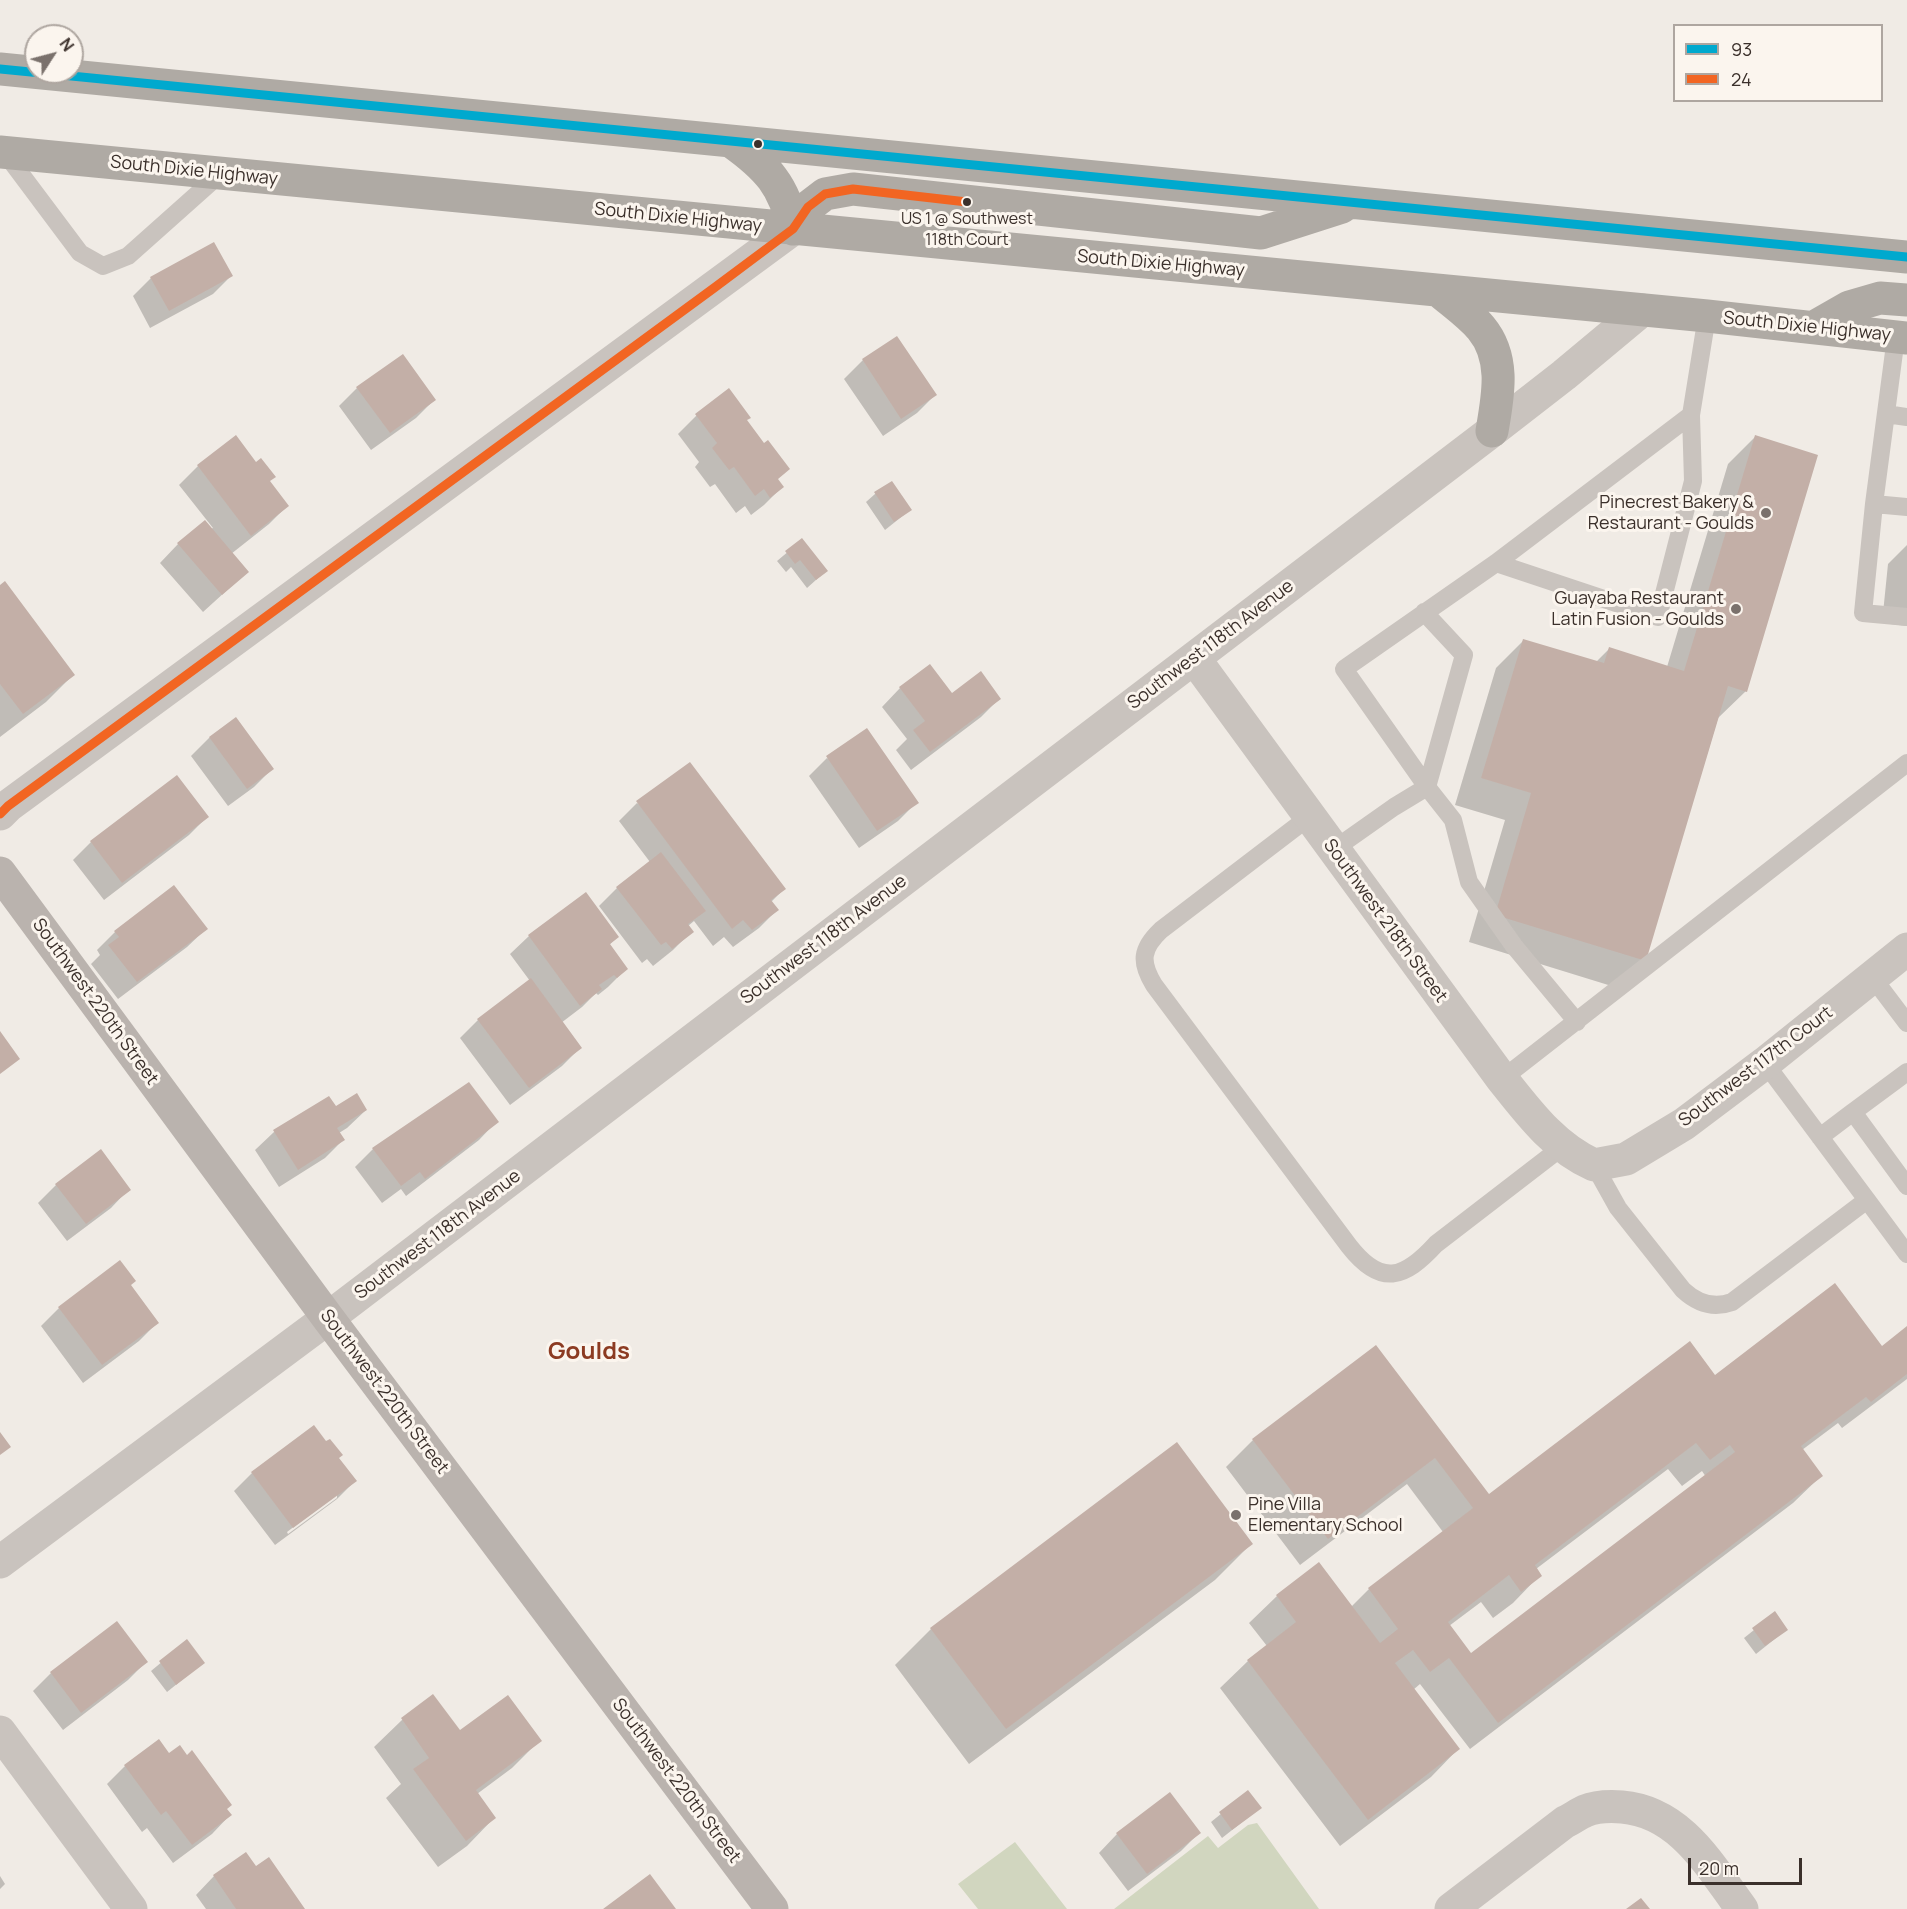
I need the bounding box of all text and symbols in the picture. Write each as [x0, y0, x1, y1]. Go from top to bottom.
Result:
north arrow [24, 24, 84, 84]
legend [1673, 24, 1883, 102]
text: N [55, 33, 79, 56]
text: 93 [1731, 37, 1752, 61]
text: 24 [1731, 67, 1752, 91]
unlabelled marker [752, 138, 764, 150]
street label: South Dixie Highway [109, 151, 279, 191]
marker: US 1 @ Southwest 118th Court [961, 196, 973, 208]
street label: South Dixie Highway [593, 198, 763, 238]
place label: US 1 @ Southwest 118th Court [901, 210, 1033, 248]
street label: South Dixie Highway [1076, 246, 1246, 282]
street label: South Dixie Highway [1722, 307, 1892, 347]
place label: Pinecrest Bakery & Restaurant - Goulds [1588, 492, 1754, 534]
marker: Pinecrest Bakery & Restaurant - Goulds [1759, 506, 1773, 520]
street label: Southwest 118th Avenue [1124, 576, 1298, 714]
place label: Guayaba Restaurant Latin Fusion - Goulds [1551, 588, 1724, 630]
marker: Guayaba Restaurant Latin Fusion - Goulds [1729, 602, 1743, 616]
street label: Southwest 218th Street [1318, 835, 1452, 1007]
street label: Southwest 118th Avenue [737, 871, 911, 1009]
street label: Southwest 220th Street [27, 915, 163, 1089]
street label: Southwest 117th Court [1675, 1002, 1837, 1132]
street label: Southwest 118th Avenue [351, 1166, 525, 1304]
street label: Southwest 220th Street [315, 1305, 453, 1479]
district label: Goulds [548, 1338, 630, 1366]
place label: Pine Villa Elementary School [1248, 1494, 1403, 1537]
marker: Pine Villa Elementary School [1229, 1508, 1243, 1522]
street label: Southwest 220th Street [607, 1694, 745, 1868]
scale bar [1691, 1846, 1805, 1884]
text: 20 m [1699, 1856, 1739, 1880]

